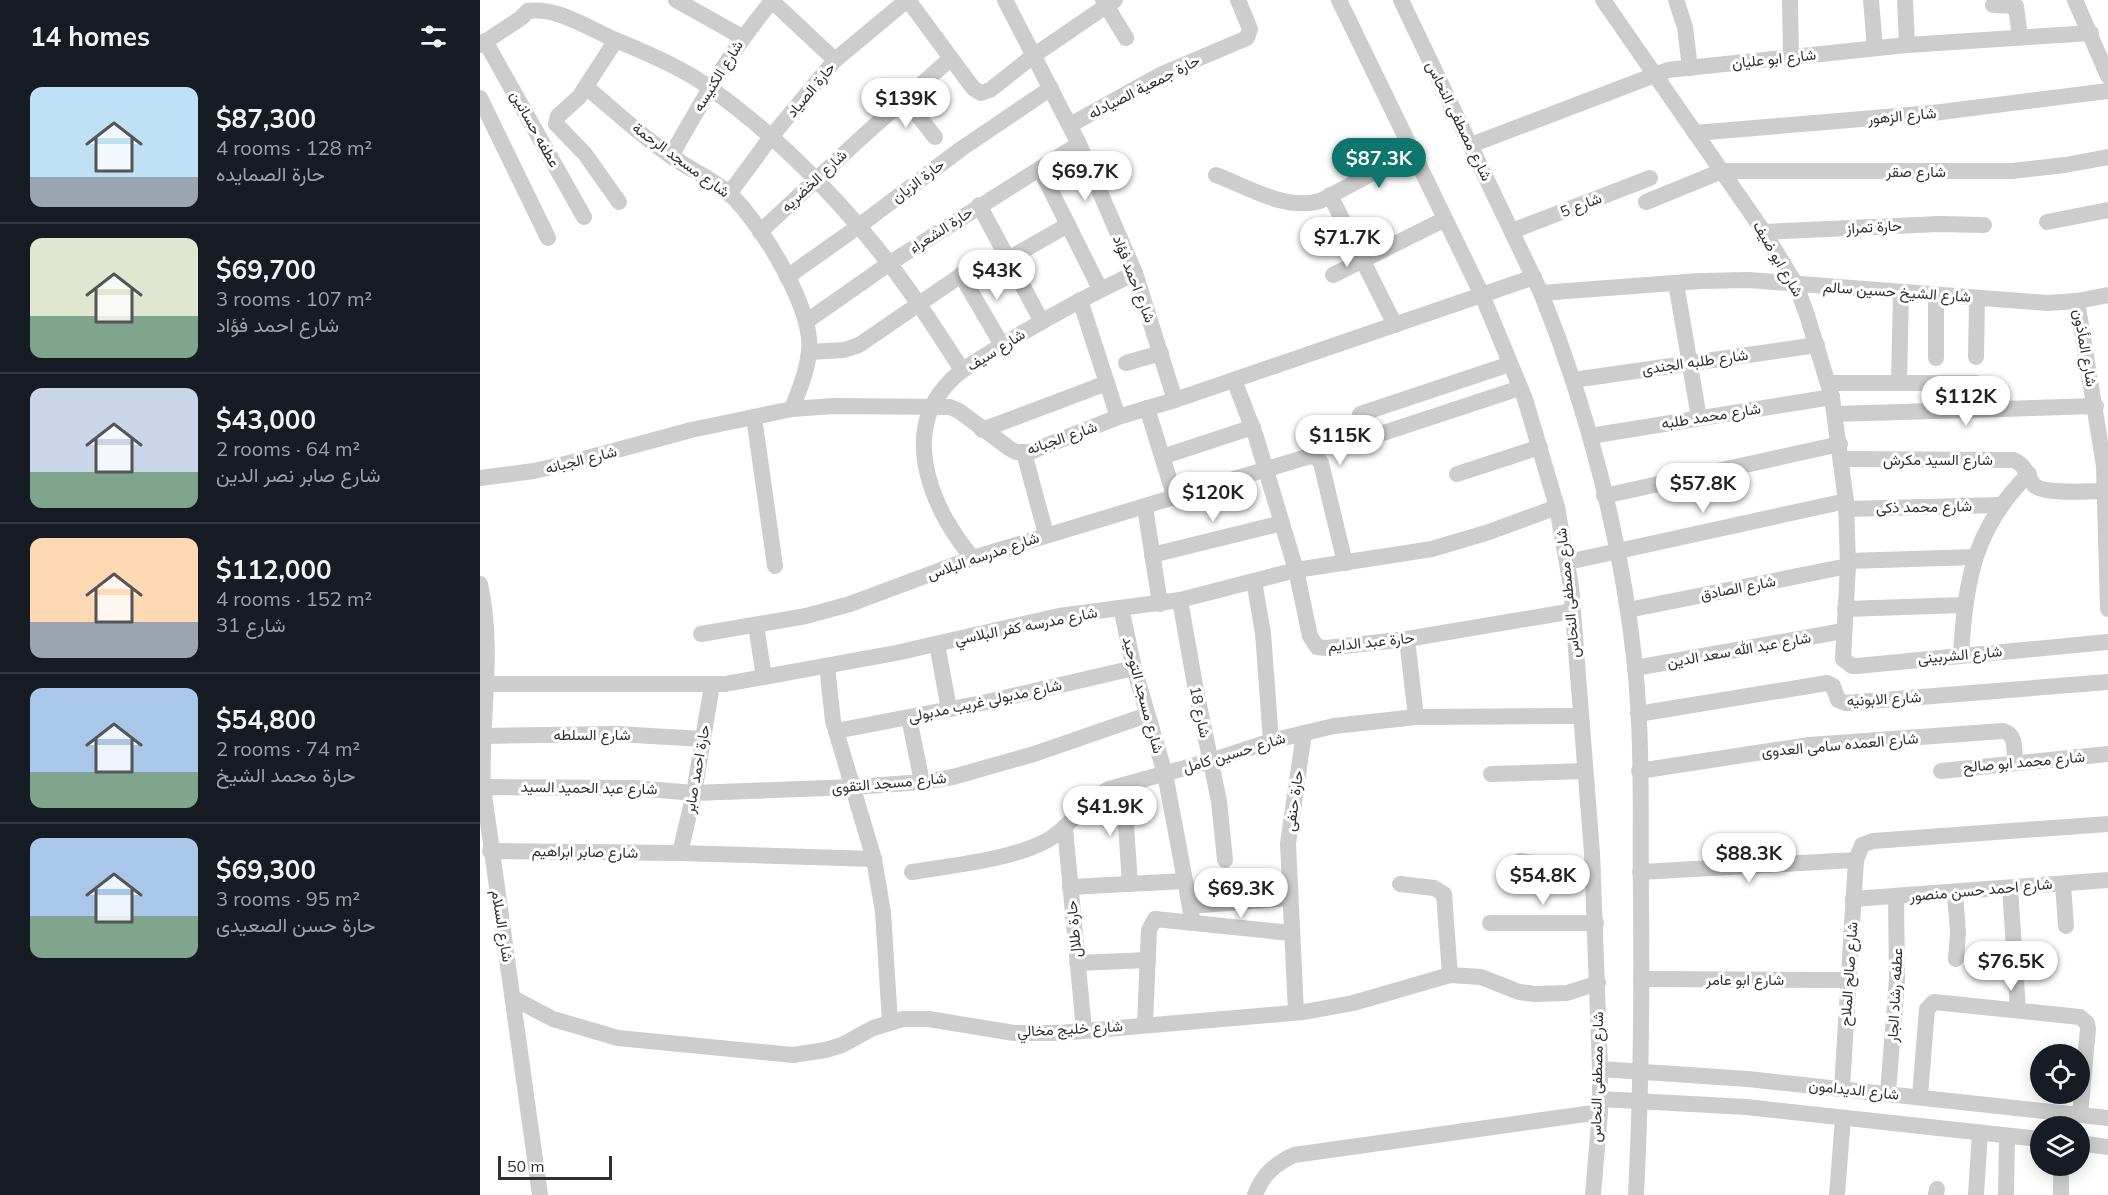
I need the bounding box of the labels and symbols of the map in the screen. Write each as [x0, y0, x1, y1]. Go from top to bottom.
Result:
street label: شارع الكنيسه [688, 36, 749, 116]
street label: شارع ابو عليان [1731, 45, 1817, 74]
street label: حارة جمعية الصيادله [1085, 50, 1203, 123]
street label: حارة الصياد [782, 58, 839, 121]
street label: شارع مصطفى النحاس [1420, 58, 1497, 185]
pin: $139K [864, 78, 948, 129]
street label: عطفه حسانين [506, 87, 564, 171]
street label: شارع الزهور [1866, 103, 1937, 130]
street label: شارع مسجد الرحمة [628, 118, 734, 203]
pin: $87.3K [1330, 138, 1428, 189]
street label: شارع الخضريه [777, 145, 852, 217]
pin: $69.7K [1036, 151, 1134, 202]
street label: حارة الزيان [888, 155, 948, 207]
street label: شارع صقر [1885, 162, 1946, 183]
street label: شارع 5 [1557, 188, 1605, 223]
street label: حارة الشعراء [905, 202, 976, 257]
street label: حارة تمراز [1845, 216, 1902, 237]
pin: $71.7K [1298, 217, 1396, 268]
street label: شارع ابو ضيف [1747, 217, 1808, 301]
street label: شارع احمد فؤاد [1107, 232, 1160, 326]
pin: $43K [961, 250, 1033, 301]
street label: شارع الشيخ حسين سالم [1822, 277, 1972, 308]
street label: شارع المأذون [2067, 308, 2102, 389]
street label: شارع سيف [963, 324, 1030, 377]
street label: شارع طلبه الجندى [1641, 345, 1750, 380]
pin: $112K [1924, 376, 2008, 427]
street label: شارع محمد طلبه [1660, 398, 1762, 435]
pin: $115K [1298, 415, 1382, 466]
street label: شارع الجبانه [1024, 417, 1100, 460]
street label: شارع الجبانه [543, 441, 619, 480]
street label: شارع السيد مكرش [1883, 450, 1993, 471]
pin: $57.8K [1654, 463, 1752, 514]
pin: $120K [1171, 472, 1255, 523]
street label: شارع محمد ذكى [1876, 496, 1972, 519]
street label: شارع مدرسه البلاس [924, 527, 1042, 585]
street label: شارع مصطفى النحاس [1551, 527, 1586, 659]
street label: شارع الصادق [1699, 571, 1778, 606]
street label: شارع مدرسه كفر البلاسي [953, 602, 1100, 653]
street label: حارة عبد الدايم [1327, 627, 1415, 657]
street label: شارع عبد الله سعد الدين [1665, 627, 1813, 673]
street label: شارع مسجد التوحيد [1117, 634, 1168, 756]
street label: شارع الشربينى [1917, 641, 2003, 670]
street label: شارع مدبولى غريب مدبولى [906, 675, 1064, 728]
street label: شارع 18 [1184, 684, 1215, 740]
street label: شارع الابونيه [1846, 687, 1922, 712]
street label: حارة احمد صابر [679, 723, 714, 816]
street label: شارع السلطه [553, 725, 631, 746]
street label: شارع حسين كامل [1180, 728, 1288, 779]
street label: شارع العمده سامى العدوى [1761, 728, 1919, 763]
street label: شارع محمد ابو صالح [1962, 747, 2086, 778]
street label: شارع مسجد التقوى [831, 768, 947, 799]
street label: حارة حنفى [1280, 769, 1308, 833]
street label: شارع عبد الحميد السيد [520, 777, 658, 800]
pin: $41.9K [1061, 786, 1159, 837]
pin: $88.3K [1700, 833, 1798, 884]
street label: شارع صابر ابراهيم [532, 841, 638, 864]
pin: $54.8K [1494, 855, 1592, 906]
pin: $69.3K [1192, 868, 1290, 919]
street label: شارع احمد حسن منصور [1908, 874, 2054, 907]
street label: شارع السلام [485, 889, 518, 964]
street label: حارة طلال [1062, 900, 1085, 958]
street label: شارع صالح الملاح [1835, 921, 1864, 1027]
pin: $76.5K [1962, 941, 2060, 992]
street label: عطفه رشاد الجار [1882, 947, 1906, 1044]
street label: شارع ابو عامر [1705, 970, 1784, 991]
street label: شارع مصطفى النحاس [1586, 1011, 1609, 1143]
street label: شارع خليج مخالي [1017, 1016, 1124, 1045]
street label: شارع الديدامون [1808, 1075, 1900, 1106]
scale bar [498, 1153, 612, 1180]

